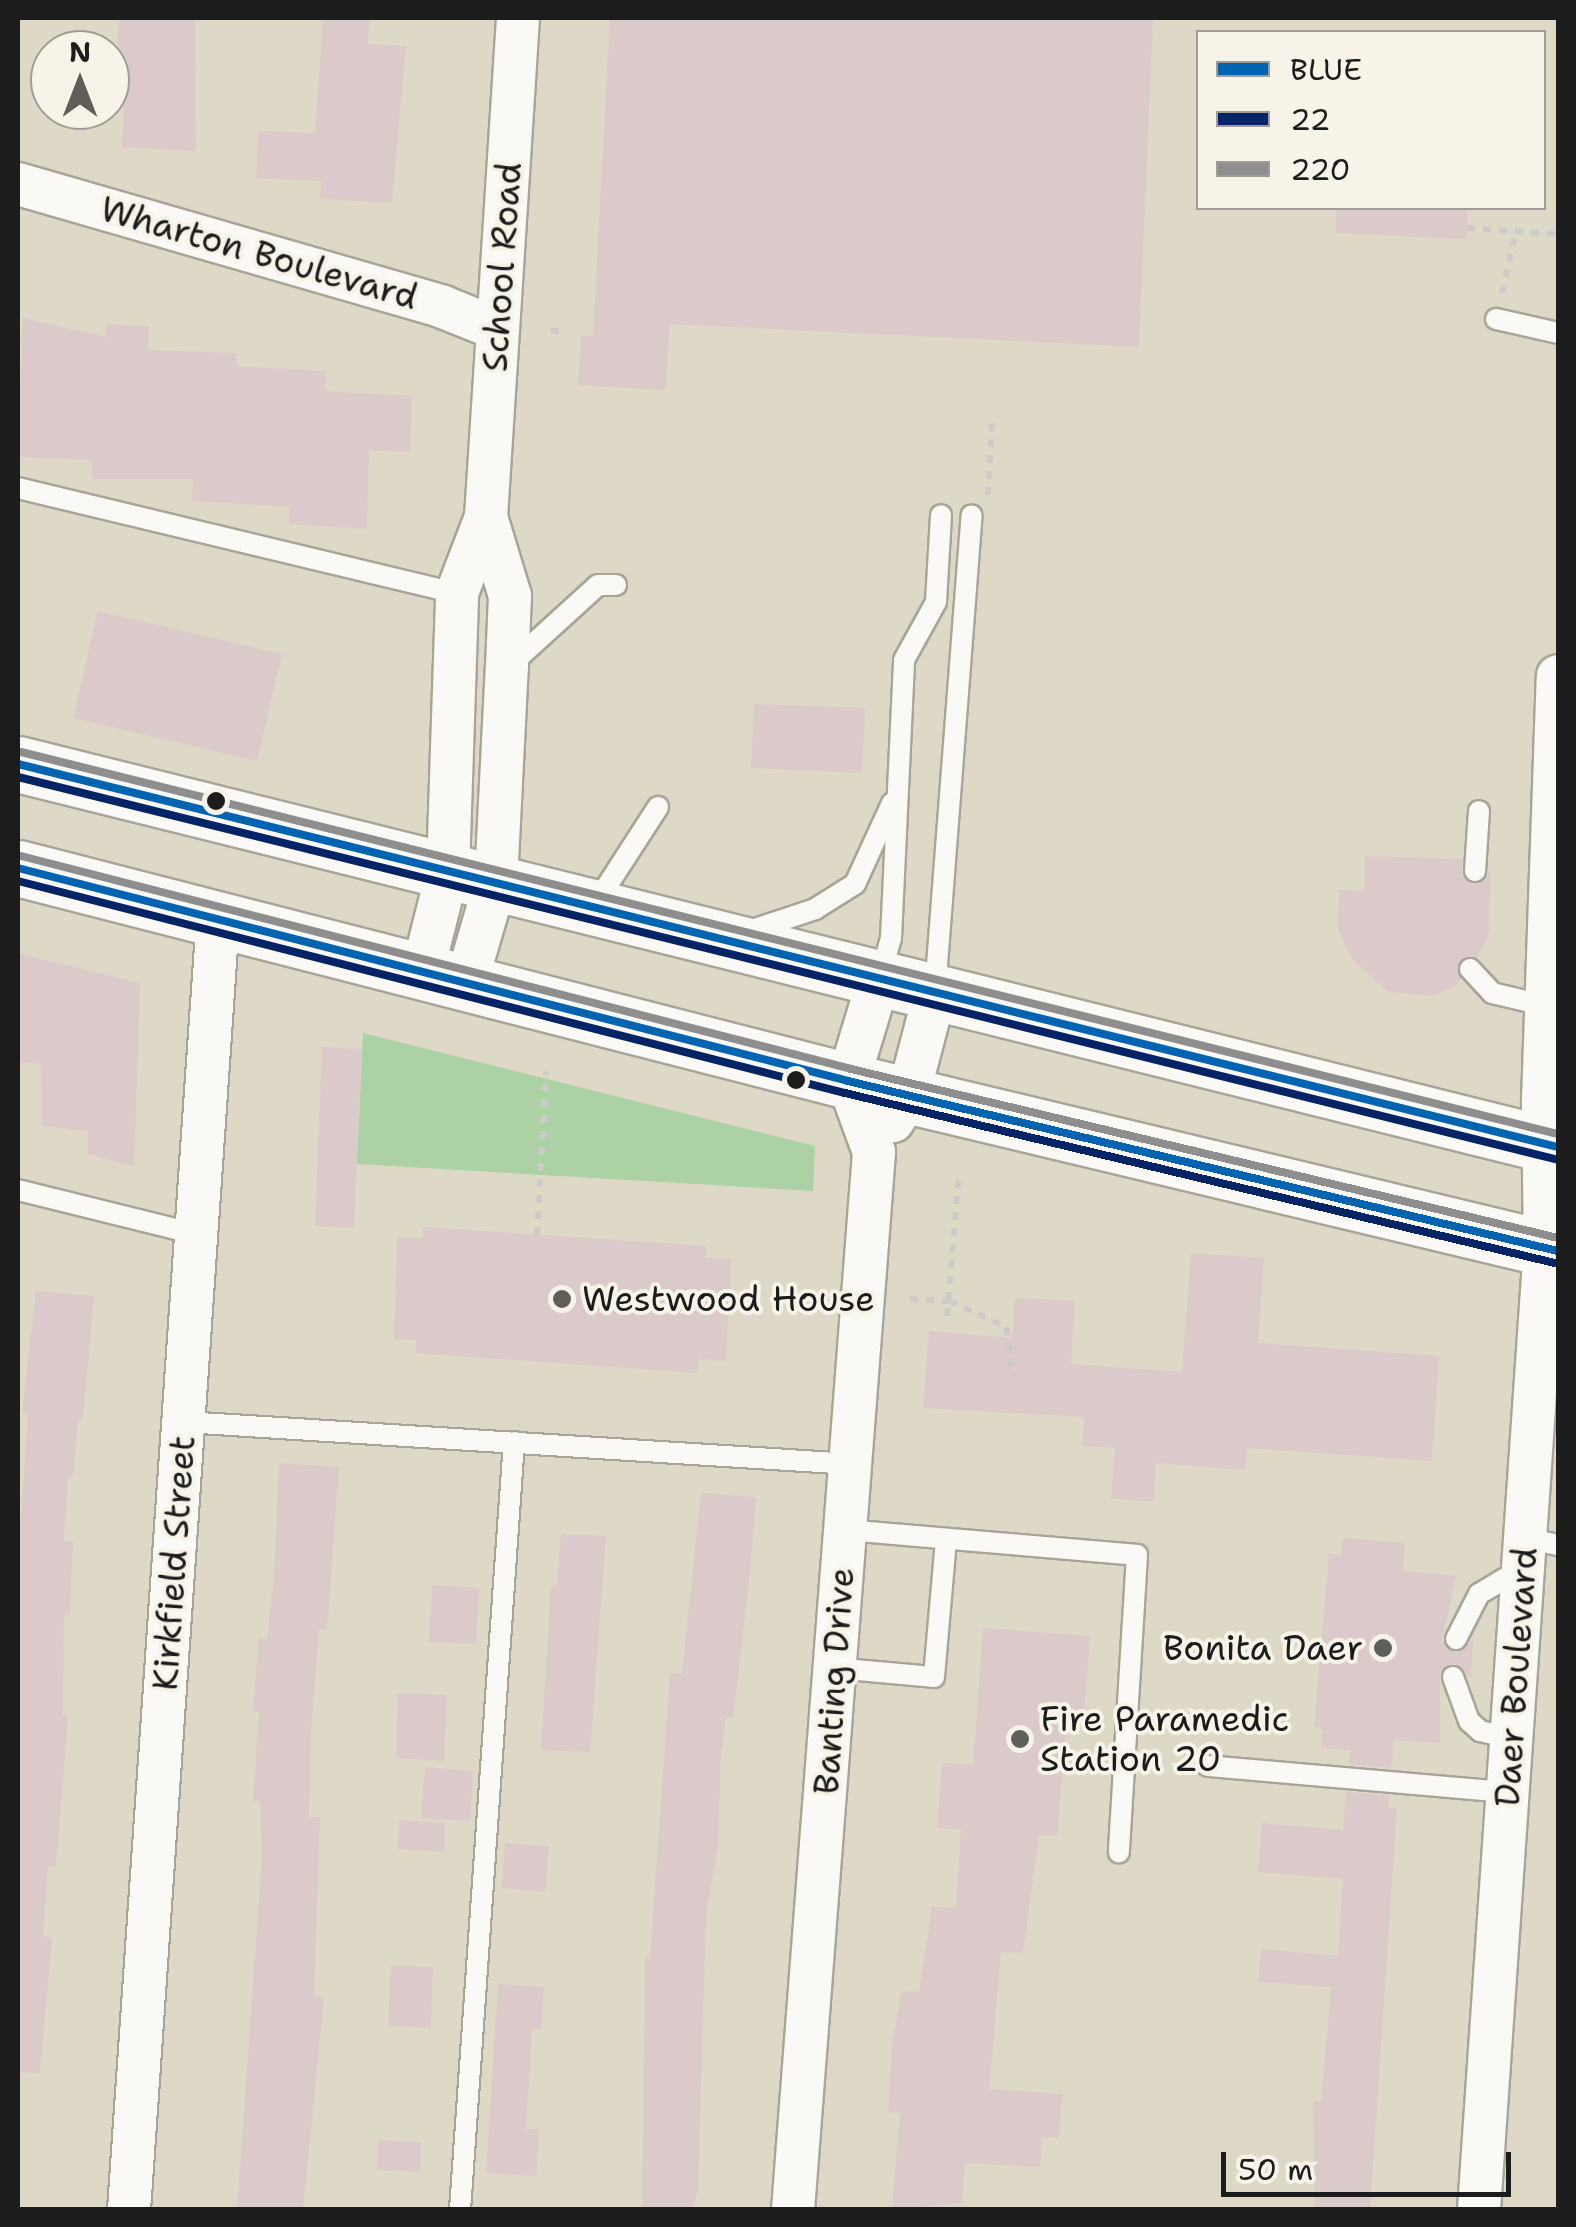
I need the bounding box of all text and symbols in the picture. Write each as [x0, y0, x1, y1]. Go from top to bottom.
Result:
north arrow [30, 30, 130, 130]
legend [1196, 30, 1546, 210]
text: N [69, 33, 91, 71]
text: BLUE [1290, 49, 1362, 90]
text: 22 [1290, 99, 1331, 140]
text: 220 [1290, 149, 1351, 190]
street label: School Road [474, 161, 530, 373]
street label: Wharton Boulevard [96, 188, 422, 318]
unlabelled marker [206, 791, 226, 811]
unlabelled marker [786, 1070, 806, 1090]
place label: Westwood House [582, 1278, 875, 1320]
marker: Westwood House [551, 1288, 573, 1310]
street label: Kirkfield Street [144, 1434, 204, 1692]
street label: Daer Boulevard [1486, 1546, 1546, 1808]
street label: Banting Drive [805, 1566, 863, 1796]
place label: Bonita Daer [1163, 1627, 1363, 1669]
marker: Bonita Daer [1372, 1637, 1394, 1659]
place label: Fire Paramedic Station 20 [1040, 1698, 1289, 1780]
marker: Fire Paramedic Station 20 [1009, 1728, 1031, 1750]
scale bar [1226, 2132, 1516, 2194]
text: 50 m [1238, 2149, 1313, 2190]

